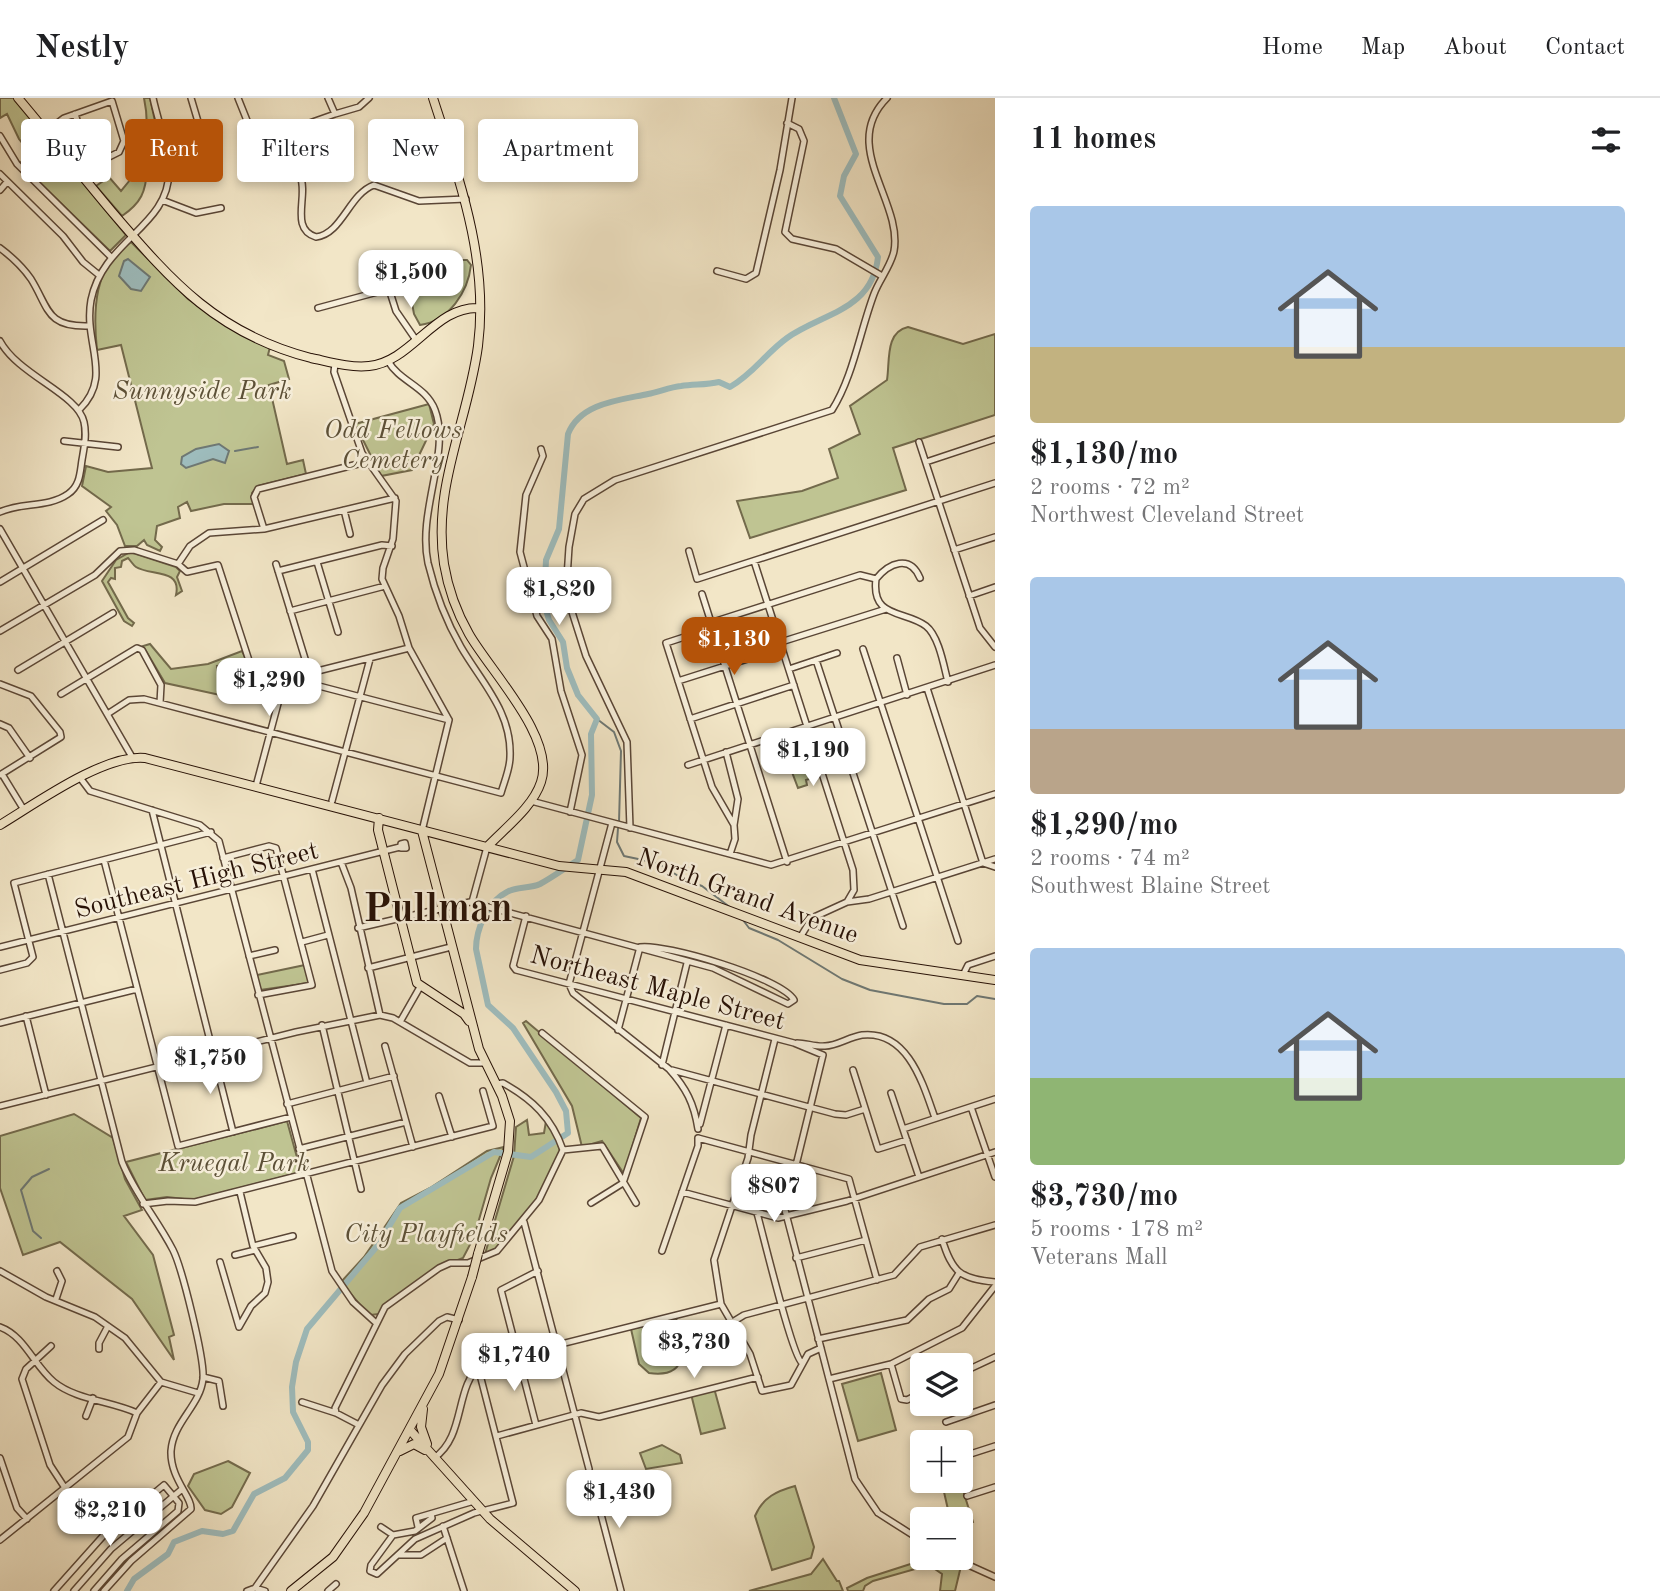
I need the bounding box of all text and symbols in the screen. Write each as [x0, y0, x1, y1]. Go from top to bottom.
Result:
text: Nestly [35, 32, 129, 65]
text: Home [1262, 36, 1323, 60]
text: Map [1361, 36, 1405, 60]
text: About [1443, 36, 1507, 60]
text: Contact [1545, 36, 1625, 60]
chip: Buy [21, 119, 111, 182]
chip: Rent [125, 119, 223, 182]
chip: Filters [237, 119, 354, 182]
chip: New [368, 119, 464, 182]
chip: Apartment [478, 119, 638, 182]
icon: filters [1587, 121, 1625, 159]
text: 11 homes [1030, 125, 1156, 155]
pin: $1,500 [354, 250, 468, 310]
icon: home [1265, 251, 1391, 377]
text: $1,500 [374, 261, 448, 284]
park label: Sunnyside Park [112, 379, 292, 405]
park label: Odd Fellows Cemetery [324, 418, 462, 474]
text: $1,130/mo [1030, 440, 1178, 470]
text: 2 rooms · 72 m² [1030, 476, 1190, 499]
text: Northwest Cleveland Street [1030, 504, 1304, 527]
pin: $1,820 [502, 568, 616, 627]
text: $1,820 [522, 578, 596, 601]
pin: $1,130 [677, 618, 791, 677]
icon: home [1265, 622, 1391, 748]
text: $1,130 [697, 628, 771, 651]
pin: $1,290 [212, 658, 326, 718]
text: $1,290 [232, 669, 306, 692]
pin: $1,190 [756, 728, 870, 788]
text: $1,190 [776, 739, 850, 762]
text: $1,290/mo [1030, 811, 1178, 841]
street label: Southeast High Street [72, 838, 321, 924]
street label: North Grand Avenue [633, 845, 862, 949]
text: 2 rooms · 74 m² [1030, 847, 1190, 870]
text: Southwest Blaine Street [1030, 875, 1270, 898]
district label: Pullman [363, 891, 513, 931]
street label: Northeast Maple Street [527, 942, 788, 1035]
icon: home [1265, 993, 1391, 1119]
pin: $1,750 [153, 1037, 267, 1096]
text: $1,750 [173, 1047, 247, 1070]
park label: Kruegal Park [157, 1151, 310, 1177]
pin: $807 [733, 1164, 815, 1224]
text: $807 [747, 1175, 801, 1198]
text: $3,730/mo [1030, 1182, 1178, 1212]
text: 5 rooms · 178 m² [1030, 1218, 1203, 1241]
park label: City Playfields [344, 1222, 508, 1248]
text: Veterans Mall [1030, 1246, 1167, 1269]
pin: $3,730 [637, 1320, 751, 1380]
text: $3,730 [657, 1331, 731, 1354]
pin: $1,740 [457, 1334, 571, 1393]
text: $1,740 [477, 1344, 551, 1367]
map controls [910, 1353, 973, 1570]
button: layers [910, 1353, 973, 1416]
button: + [910, 1430, 973, 1493]
pin: $1,430 [562, 1470, 676, 1530]
text: $1,430 [582, 1481, 656, 1504]
pin: $2,210 [53, 1488, 167, 1548]
text: $2,210 [73, 1499, 147, 1522]
button: − [910, 1507, 973, 1570]

